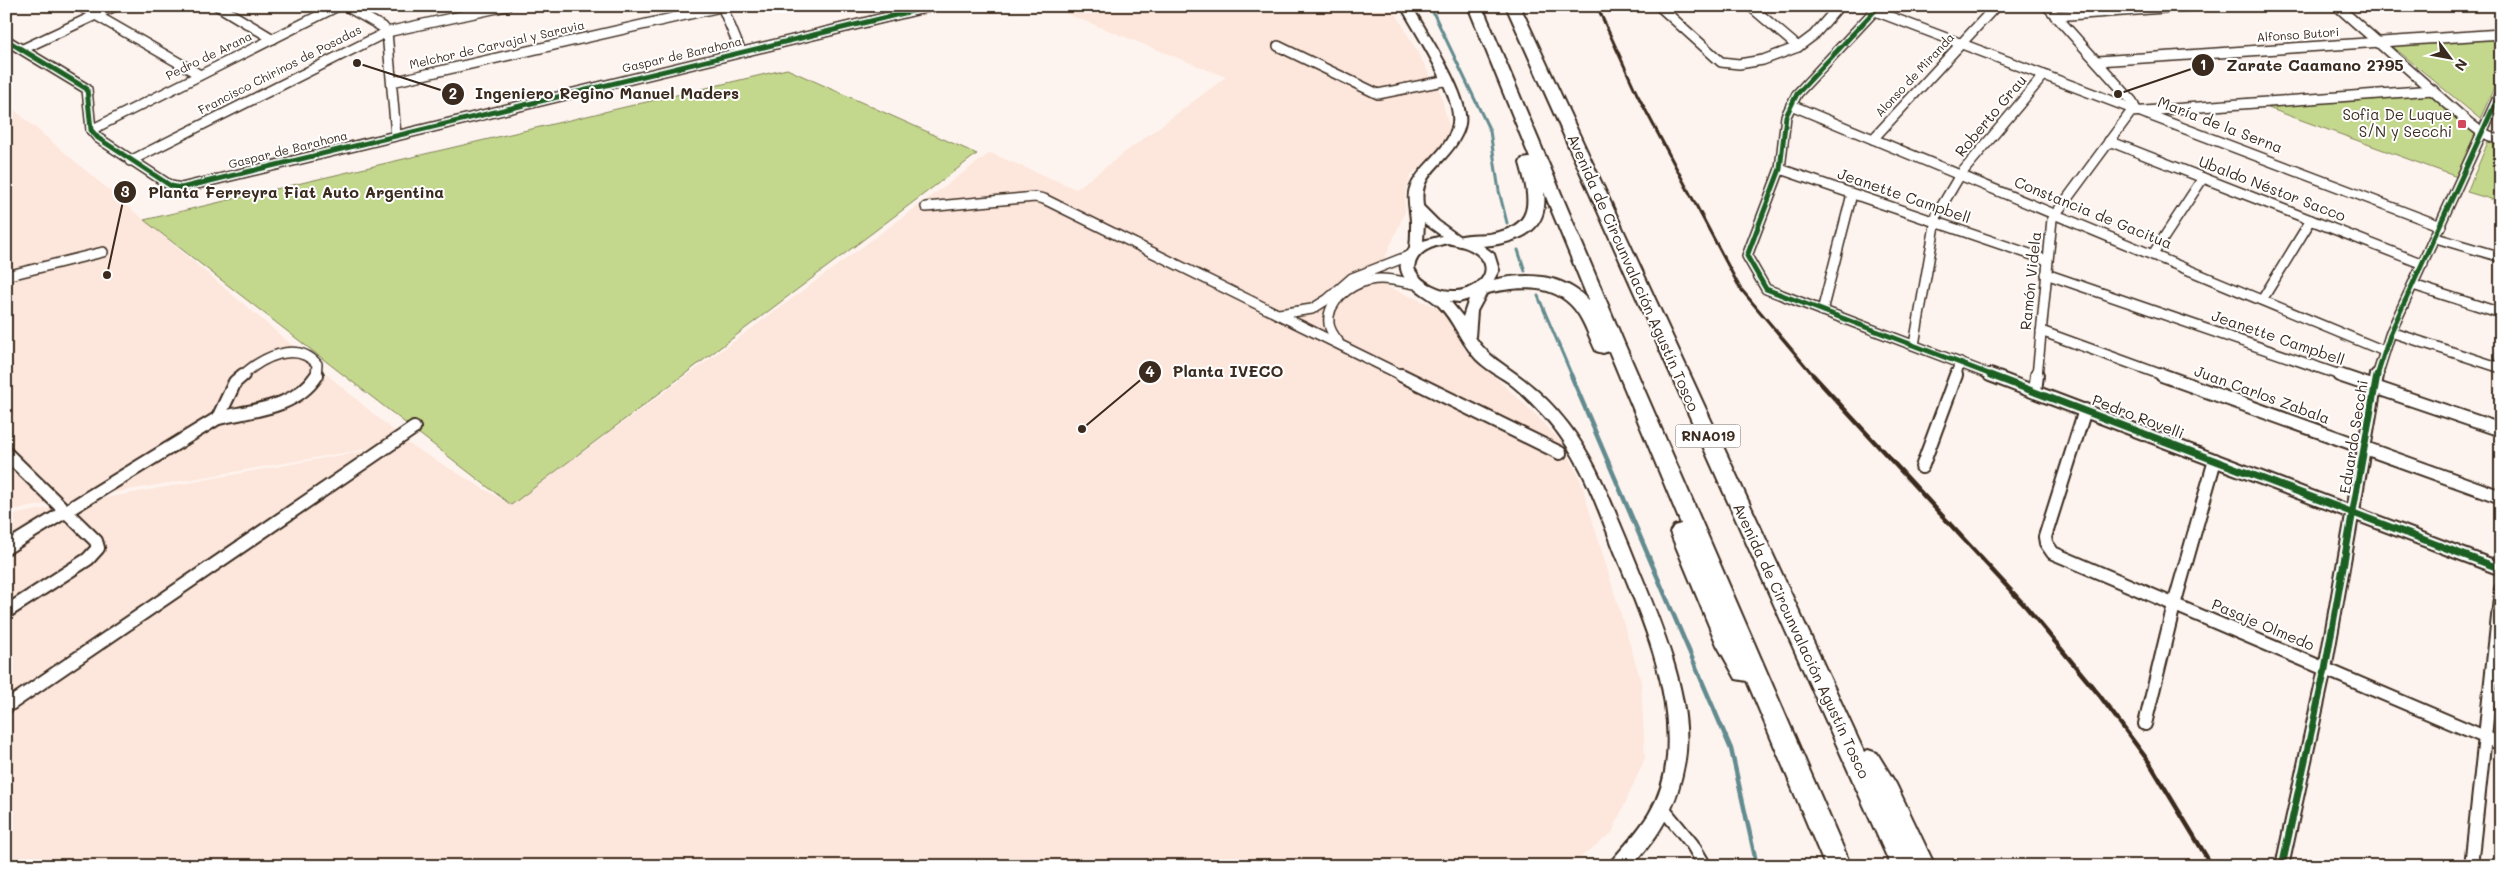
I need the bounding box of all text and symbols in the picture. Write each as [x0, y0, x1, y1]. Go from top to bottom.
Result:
street label: Melchor de Carvajal y Saravia [408, 16, 586, 72]
street label: Francisco Chirinos de Posadas [195, 21, 364, 117]
street label: Alfonso Butori [2256, 23, 2340, 45]
street label: Pedro de Arana [163, 27, 254, 83]
street label: Alonso de Miranda [1871, 29, 1957, 120]
street label: Gaspar de Barahona [620, 32, 743, 76]
north arrow [2424, 32, 2474, 82]
callout: Zarate Caamano 2795 [2191, 50, 2413, 81]
text: 1 [2200, 54, 2206, 74]
text: Zarate Caamano 2795 [2226, 54, 2404, 75]
text: N [2451, 56, 2472, 75]
street label: Roberto Grau [1950, 70, 2030, 161]
callout: Ingeniero Regino Manuel Maders [440, 78, 749, 109]
text: Ingeniero Regino Manuel Maders [475, 82, 739, 103]
text: 2 [449, 83, 457, 103]
street label: María de la Serna [2155, 91, 2286, 157]
place label: Sofia De Luque S/N y Secchi [2342, 104, 2452, 141]
marker: Sofia De Luque S/N y Secchi [2456, 118, 2468, 130]
street label: Gaspar de Barahona [227, 126, 349, 172]
street label: Avenida de Circunvalación Agustín Tosco [1563, 131, 1704, 414]
street label: Ubaldo Néstor Sacco [2196, 151, 2349, 225]
street label: Jeanette Campbell [1835, 163, 1973, 227]
street label: Constancia de Gacitua [2011, 171, 2175, 253]
callout: Planta Ferreyra Fiat Auto Argentina [113, 176, 454, 207]
text: 3 [120, 181, 130, 201]
text: Planta Ferreyra Fiat Auto Argentina [148, 181, 444, 202]
street label: Ramón Videla [2015, 231, 2045, 331]
street label: Jeanette Campbell [2209, 305, 2347, 369]
callout: Planta IVECO [1138, 356, 1294, 387]
text: Planta IVECO [1173, 360, 1283, 381]
street label: Juan Carlos Zabala [2192, 360, 2333, 428]
text: 4 [1145, 361, 1155, 381]
street label: Eduardo Secchi [2334, 379, 2372, 495]
street label: Pedro Rovelli [2089, 389, 2187, 443]
road number: RNA019 [1676, 424, 1740, 448]
street label: Avenida de Circunvalación Agustín Tosco [1729, 500, 1875, 782]
street label: Pasaje Olmedo [2209, 593, 2318, 655]

